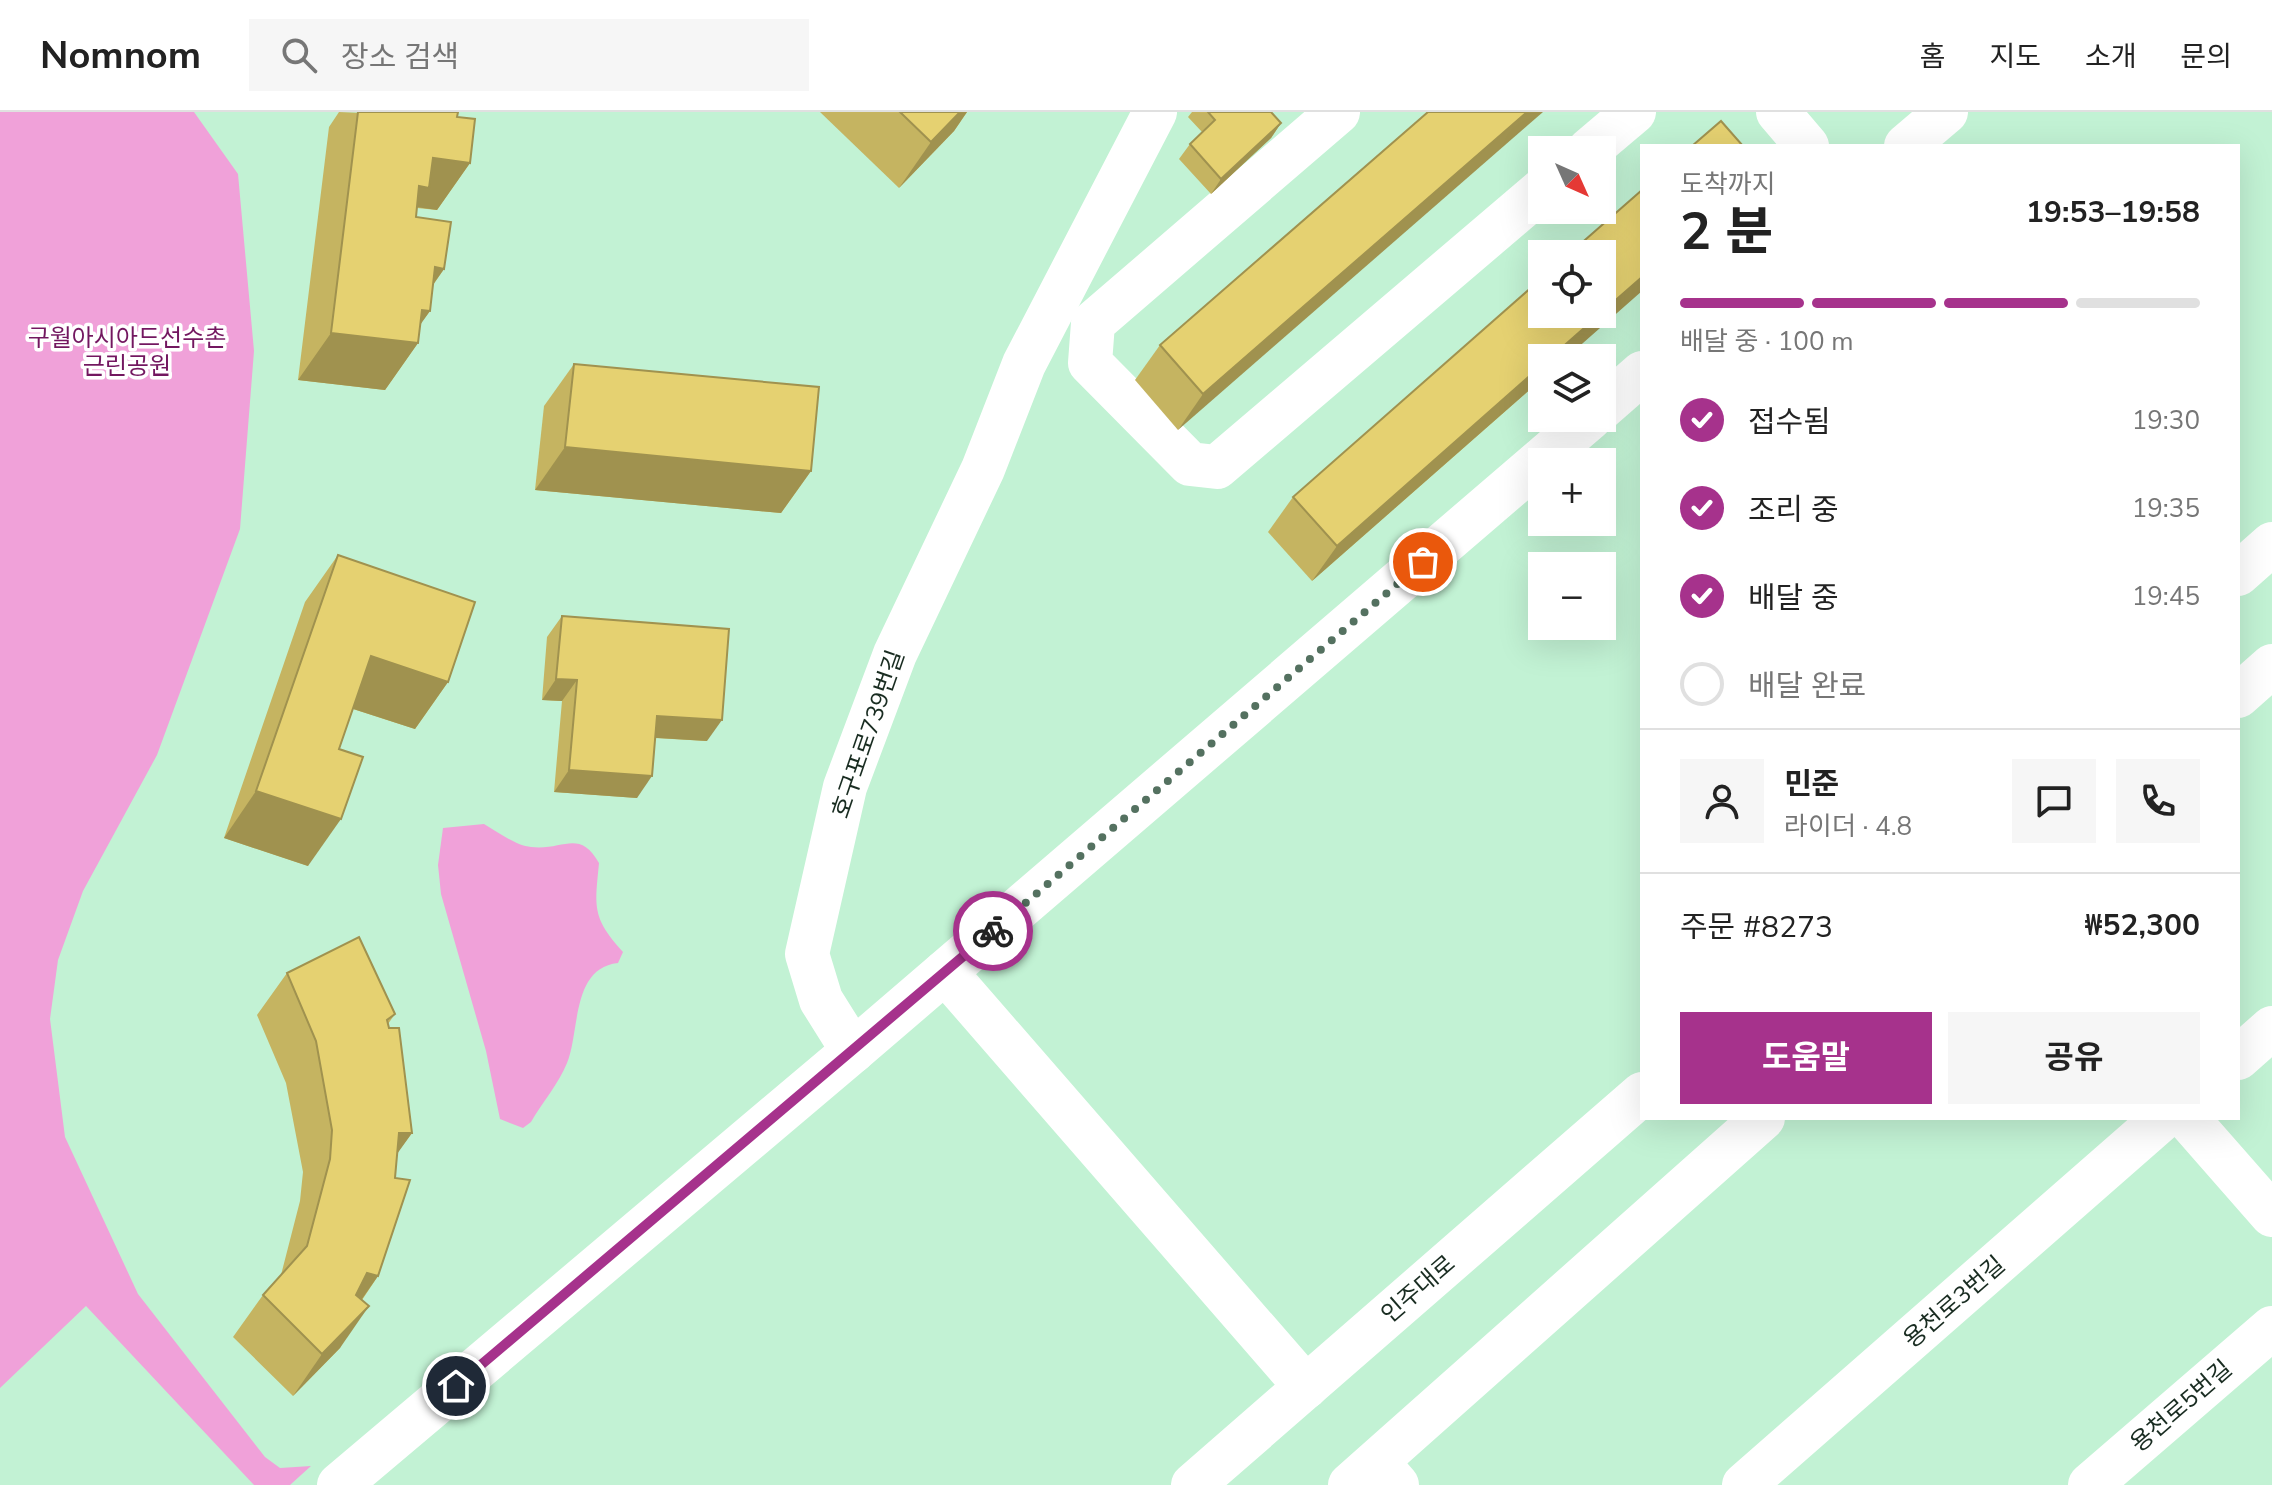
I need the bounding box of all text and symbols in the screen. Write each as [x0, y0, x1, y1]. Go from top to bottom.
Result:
search box [249, 19, 809, 91]
text: Nomnom [40, 30, 201, 81]
icon: search [277, 33, 321, 77]
text: 장소 검색 [341, 37, 459, 78]
text: 홈 [1920, 38, 1945, 76]
text: 지도 [1989, 38, 2041, 76]
text: 소개 [2085, 38, 2136, 76]
text: 문의 [2180, 38, 2232, 76]
north arrow [1528, 136, 1616, 224]
map controls [1528, 136, 1616, 640]
text: 도착까지 [1680, 167, 1776, 202]
text: 19:53–19:58 [2026, 192, 2200, 233]
text: 2 분 [1680, 196, 1773, 267]
button: locate [1528, 240, 1616, 328]
park label: 구월아시아드선수촌 근린공원 [28, 322, 226, 382]
text: 배달 중 · 100 m [1680, 324, 1853, 359]
button: layers [1528, 344, 1616, 432]
icon: check [1680, 398, 1724, 442]
text: 접수됨 [1748, 402, 1831, 443]
text: 19:30 [2132, 403, 2200, 438]
button: + [1528, 448, 1616, 536]
icon: check [1680, 486, 1724, 530]
text: 조리 중 [1748, 490, 1839, 531]
text: 19:35 [2132, 491, 2200, 526]
pin [1389, 528, 1457, 596]
icon: bag [1401, 540, 1445, 584]
button: − [1528, 552, 1616, 640]
icon: check [1680, 574, 1724, 618]
text: 배달 중 [1748, 578, 1839, 619]
text: 19:45 [2132, 579, 2200, 614]
street label: 호구포로739번길 [824, 646, 912, 822]
text: 배달 완료 [1748, 666, 1866, 707]
button: person [1680, 759, 1764, 843]
button: chat [2012, 759, 2096, 843]
button: phone [2116, 759, 2200, 843]
text: 민준 [1784, 764, 1839, 805]
text: 라이더 · 4.8 [1784, 809, 1912, 844]
courier [953, 891, 1033, 971]
text: ₩52,300 [2085, 905, 2200, 946]
text: 주문 #8273 [1680, 907, 1833, 948]
icon: bike [971, 909, 1015, 953]
button: 도움말 [1680, 1012, 1932, 1104]
button: 공유 [1948, 1012, 2200, 1104]
street label: 인주대로 [1374, 1248, 1462, 1330]
street label: 용천로3번길 [1896, 1249, 2012, 1355]
pin [422, 1352, 490, 1420]
street label: 용천로5번길 [2123, 1353, 2239, 1459]
icon: home [434, 1364, 478, 1408]

